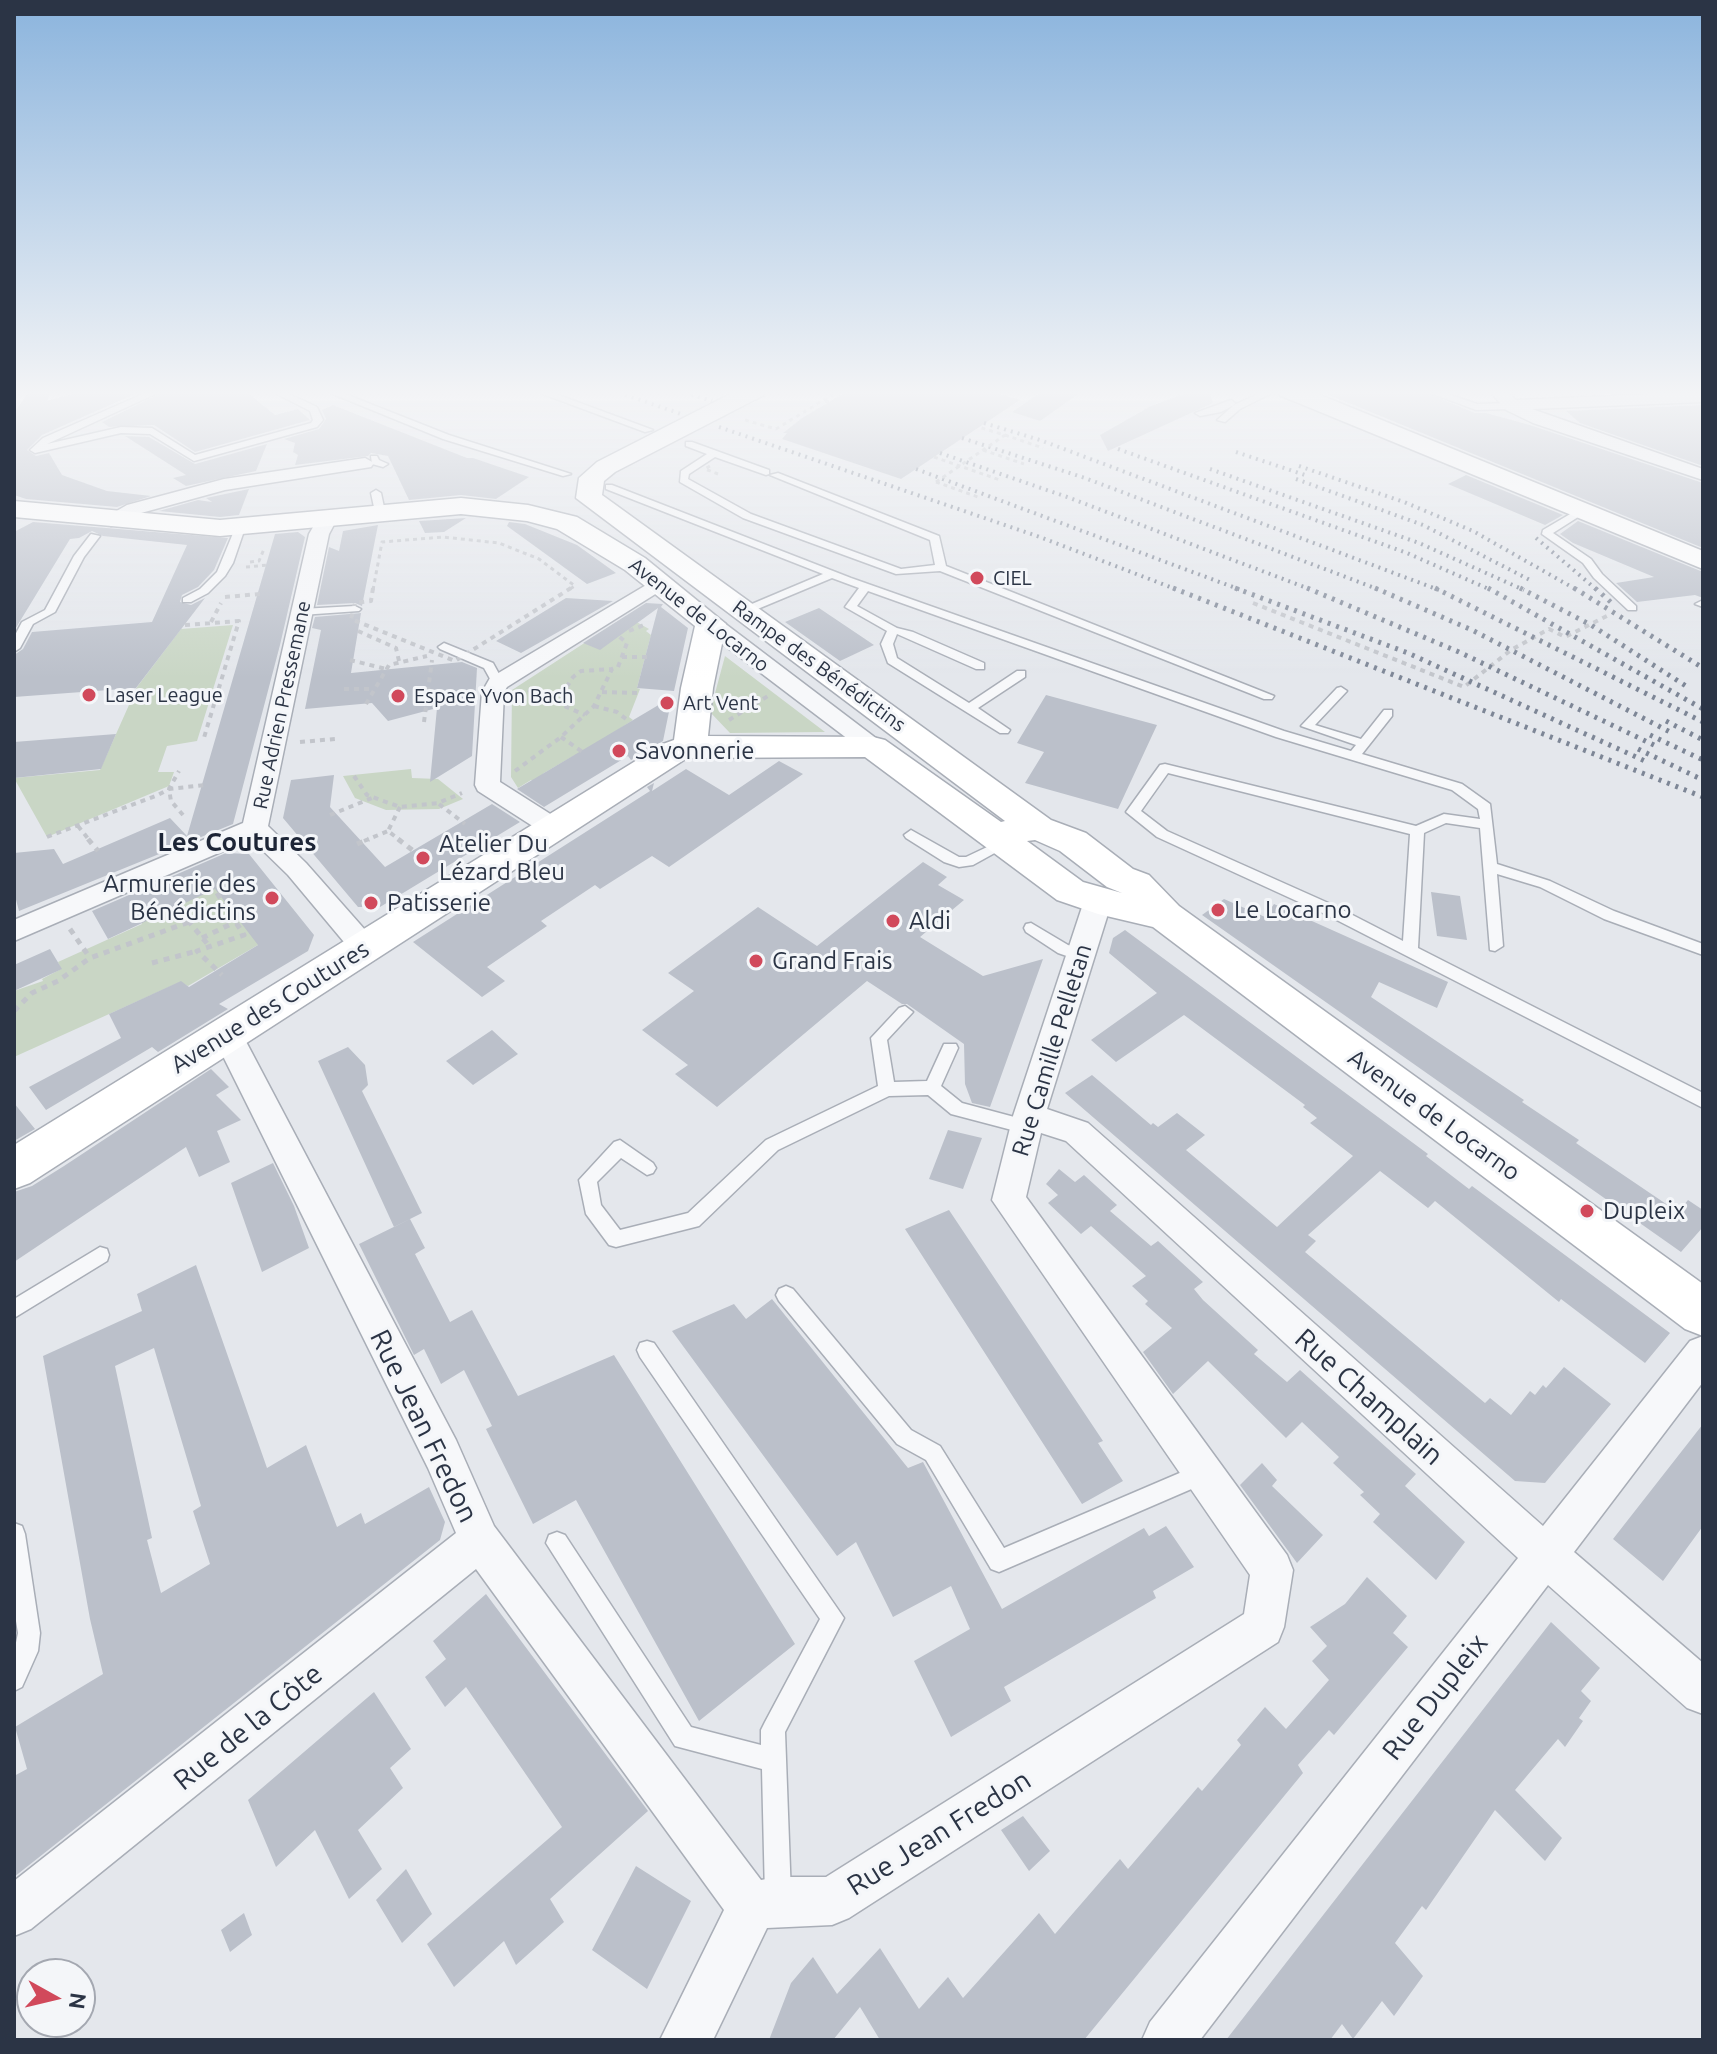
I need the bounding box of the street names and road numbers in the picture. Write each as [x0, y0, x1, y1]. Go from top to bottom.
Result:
street label: Avenue de Locarno [624, 553, 774, 677]
street label: Rampe des Bénédictins [728, 595, 910, 737]
street label: Rue Adrien Pressemane [248, 599, 316, 811]
street label: Avenue des Coutures [166, 934, 374, 1080]
street label: Rue Camille Pelletan [1006, 940, 1098, 1160]
street label: Avenue de Locarno [1342, 1043, 1526, 1187]
street label: Rue Champlain [1288, 1322, 1450, 1472]
street label: Rue Jean Fredon [363, 1324, 485, 1528]
street label: Rue Dupleix [1375, 1627, 1495, 1767]
street label: Rue de la Côte [167, 1657, 329, 1797]
street label: Rue Jean Fredon [841, 1763, 1037, 1903]

